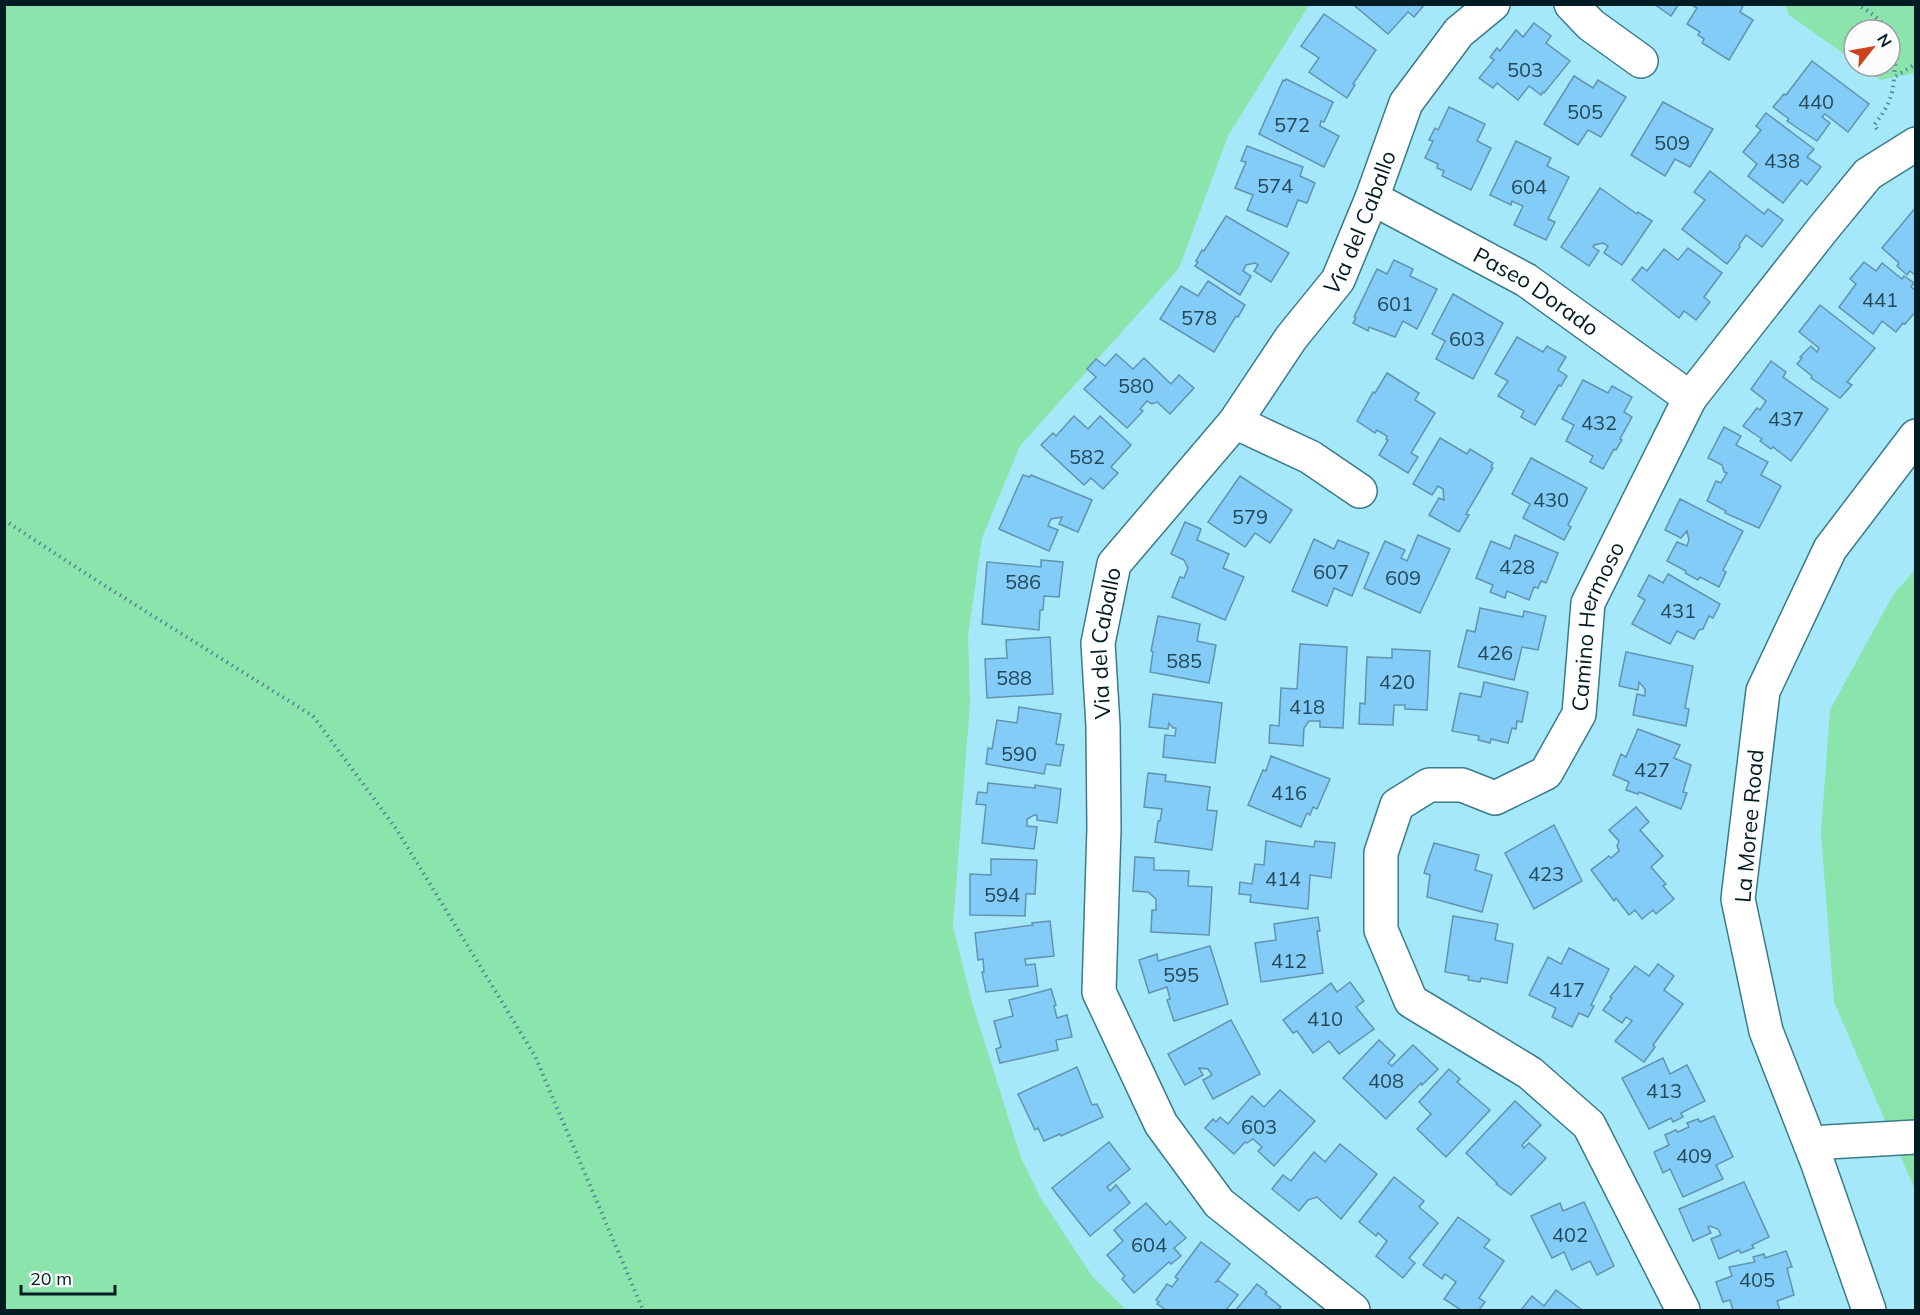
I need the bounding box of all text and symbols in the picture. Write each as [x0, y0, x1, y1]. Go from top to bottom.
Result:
north arrow [1842, 18, 1902, 78]
text: N [1873, 30, 1897, 51]
house number: 503 [1507, 57, 1543, 82]
house number: 440 [1798, 89, 1834, 114]
house number: 505 [1567, 99, 1603, 124]
house number: 572 [1274, 112, 1310, 137]
house number: 509 [1654, 130, 1690, 155]
street label: Via del Caballo [1318, 147, 1402, 300]
house number: 438 [1764, 148, 1800, 173]
house number: 574 [1257, 173, 1293, 198]
house number: 604 [1511, 174, 1547, 199]
street label: Paseo Dorado [1469, 241, 1604, 342]
house number: 441 [1862, 287, 1898, 312]
house number: 601 [1377, 291, 1413, 316]
house number: 578 [1181, 305, 1217, 330]
house number: 603 [1449, 326, 1485, 351]
house number: 580 [1118, 373, 1154, 398]
house number: 437 [1768, 406, 1804, 431]
house number: 432 [1581, 410, 1617, 435]
house number: 582 [1069, 444, 1105, 469]
house number: 430 [1533, 487, 1569, 512]
house number: 579 [1232, 504, 1268, 529]
street label: Camino Hermoso [1565, 537, 1630, 713]
house number: 428 [1499, 554, 1535, 579]
house number: 607 [1313, 559, 1349, 584]
street label: Via del Caballo [1084, 565, 1127, 720]
house number: 609 [1385, 565, 1421, 590]
house number: 586 [1005, 569, 1041, 594]
house number: 431 [1660, 598, 1696, 623]
house number: 426 [1477, 640, 1513, 665]
house number: 585 [1166, 648, 1202, 673]
house number: 588 [996, 665, 1032, 690]
house number: 420 [1379, 669, 1415, 694]
house number: 418 [1289, 694, 1325, 719]
house number: 590 [1001, 741, 1037, 766]
street label: La Moree Road [1728, 748, 1770, 904]
house number: 427 [1634, 757, 1670, 782]
house number: 416 [1271, 780, 1307, 805]
house number: 423 [1528, 861, 1564, 886]
house number: 414 [1265, 866, 1301, 891]
house number: 594 [984, 882, 1020, 907]
house number: 412 [1271, 948, 1307, 973]
house number: 595 [1163, 962, 1199, 987]
house number: 417 [1549, 977, 1585, 1002]
house number: 410 [1307, 1006, 1343, 1031]
house number: 408 [1368, 1068, 1404, 1093]
house number: 413 [1646, 1078, 1682, 1103]
house number: 603 [1241, 1114, 1277, 1139]
house number: 409 [1676, 1143, 1712, 1168]
house number: 402 [1552, 1222, 1588, 1247]
house number: 604 [1131, 1232, 1167, 1257]
scale bar [21, 1258, 116, 1296]
text: 20 m [30, 1267, 72, 1290]
house number: 405 [1739, 1267, 1775, 1292]

